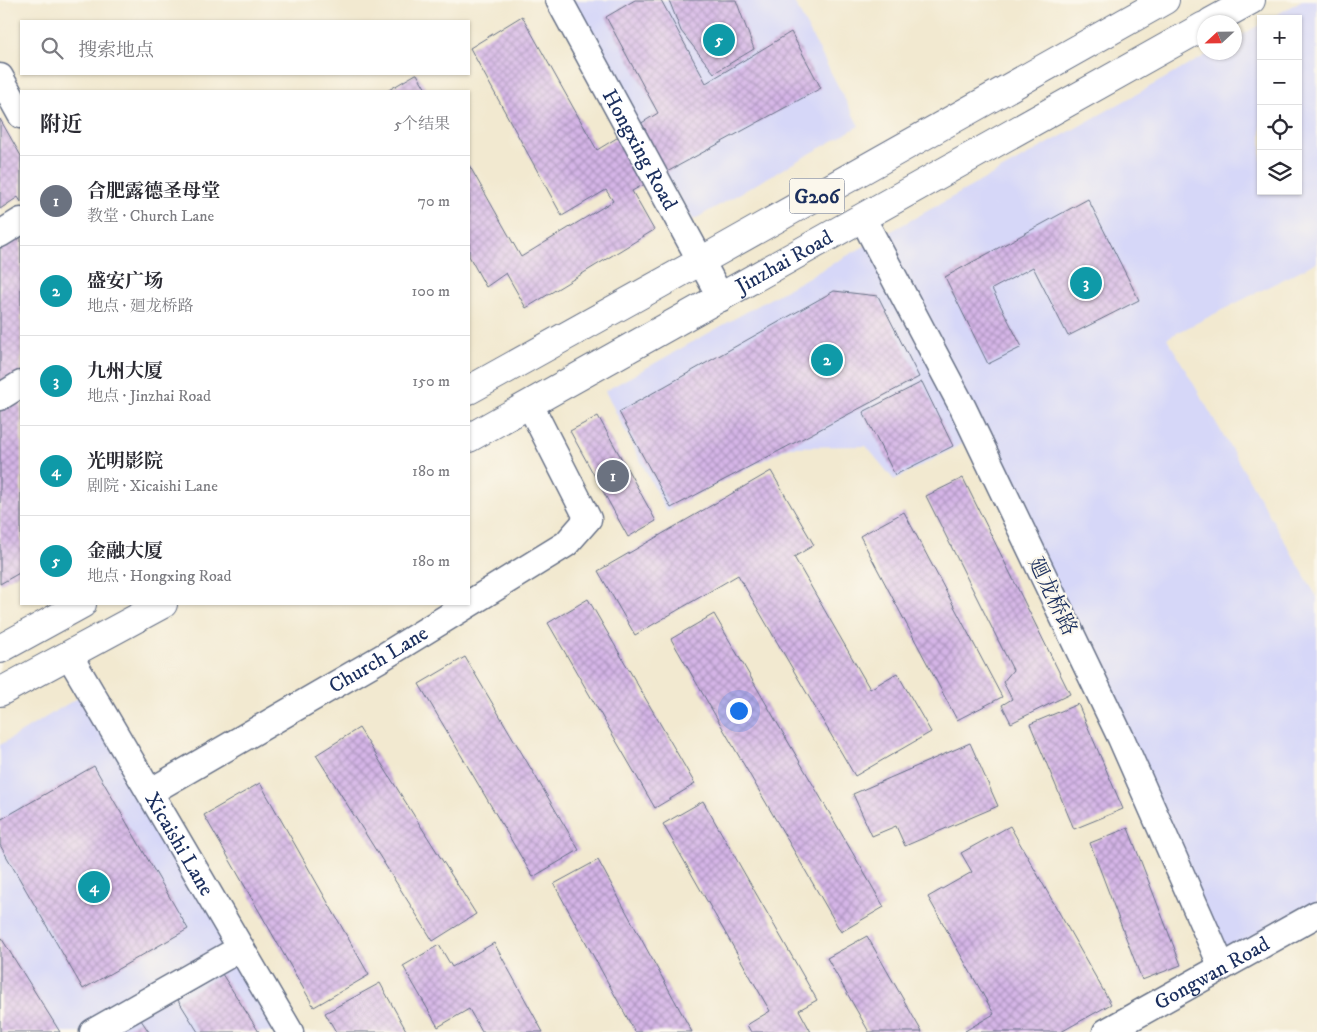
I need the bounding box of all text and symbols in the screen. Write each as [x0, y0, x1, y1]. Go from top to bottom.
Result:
north arrow [1197, 15, 1242, 60]
map controls [1257, 15, 1302, 195]
button: + [1257, 15, 1302, 60]
search box [20, 20, 470, 75]
pin: 5 [703, 21, 735, 59]
icon: search [38, 34, 66, 62]
text: 搜索地点 [78, 39, 154, 62]
button: − [1257, 60, 1302, 105]
street label: Hongxing Road [596, 85, 683, 215]
button: locate [1257, 105, 1302, 150]
text: 附近 [40, 112, 82, 138]
text: 5个结果 [394, 114, 450, 134]
button: layers [1257, 150, 1302, 195]
road number: G206 [790, 178, 844, 214]
text: 合肥露德圣母堂 [87, 180, 220, 203]
text: 1 [53, 191, 59, 211]
text: 70 m [418, 191, 450, 211]
text: 教堂 · Church Lane [87, 206, 214, 226]
street label: Jinzhai Road [730, 225, 838, 301]
pin: 3 [1070, 264, 1102, 302]
text: 盛安广场 [87, 270, 163, 293]
text: 2 [52, 281, 60, 301]
text: 100 m [412, 281, 450, 301]
text: 地点 · 廻龙桥路 [87, 296, 194, 316]
pin: 2 [811, 341, 843, 379]
text: 九州大厦 [87, 360, 163, 383]
text: 3 [53, 371, 59, 391]
text: 150 m [412, 371, 450, 391]
text: 地点 · Jinzhai Road [87, 386, 211, 406]
text: 光明影院 [87, 450, 163, 473]
pin: 1 [597, 457, 629, 495]
text: 4 [51, 461, 61, 481]
text: 180 m [412, 461, 450, 481]
text: 剧院 · Xicaishi Lane [87, 476, 218, 496]
text: 金融大厦 [87, 540, 163, 563]
text: 5 [52, 551, 60, 571]
text: 180 m [412, 551, 450, 571]
street label: 廻龙桥路 [1022, 553, 1082, 640]
text: 地点 · Hongxing Road [87, 566, 232, 586]
street label: Church Lane [324, 620, 433, 700]
your location [726, 698, 752, 724]
street label: Xicaishi Lane [138, 788, 220, 901]
pin: 4 [78, 868, 110, 906]
street label: Gongwan Road [1150, 931, 1275, 1016]

